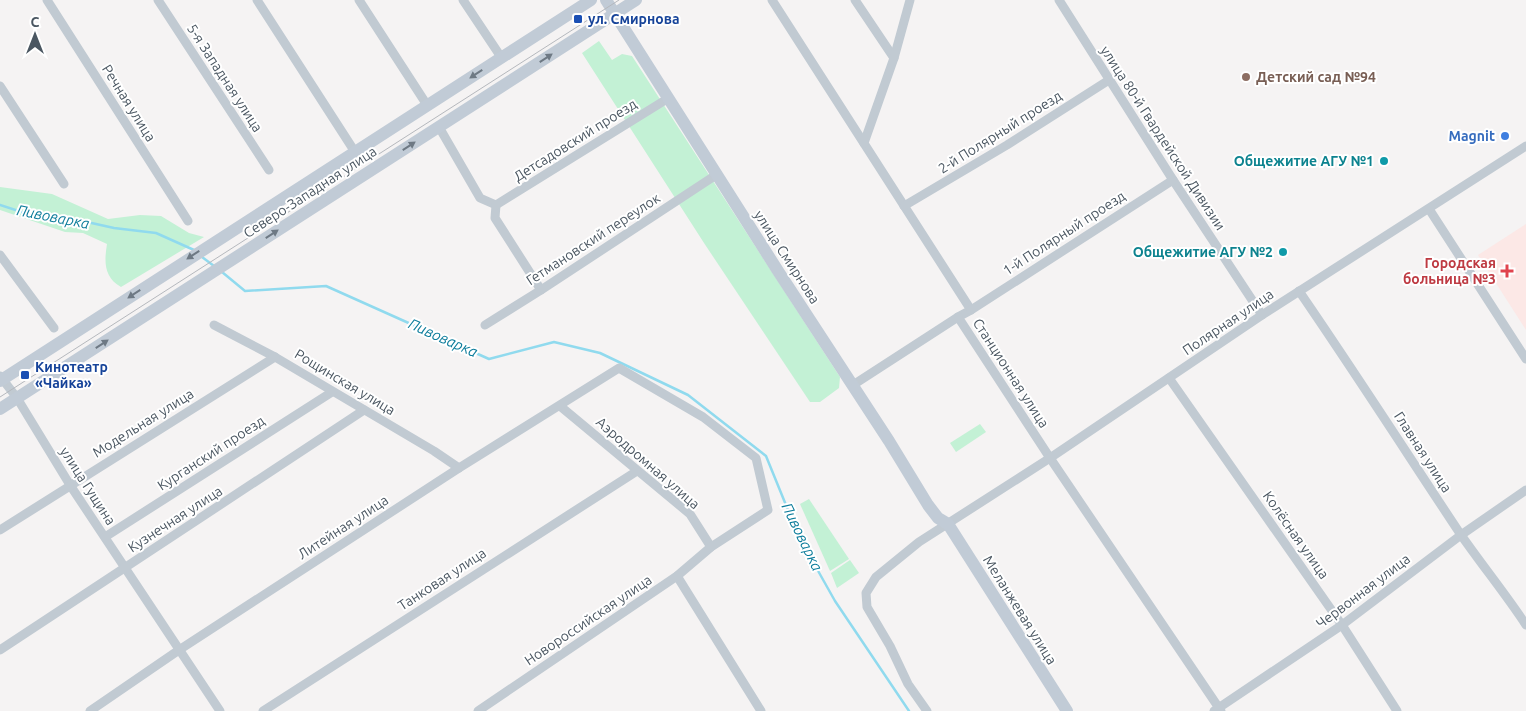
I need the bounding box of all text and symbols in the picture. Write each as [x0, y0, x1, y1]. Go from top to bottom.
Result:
north arrow [10, 10, 60, 60]
place label: ул. Смирнова [588, 11, 680, 27]
marker: ул. Смирнова [572, 13, 584, 25]
text: С [31, 14, 40, 30]
street label: 5-я Западная улица [184, 21, 266, 135]
street label: улица 80-й Гвардейской Дивизии [1097, 43, 1229, 233]
one-way arrow [539, 53, 552, 63]
street label: Речная улица [99, 62, 159, 144]
one-way arrow [469, 69, 483, 78]
place label: Детский сад №94 [1256, 69, 1376, 85]
marker: Детский сад №94 [1240, 71, 1252, 83]
street label: 2-й Полярный проезд [935, 87, 1065, 177]
street label: Детсадовский проезд [511, 96, 639, 184]
place label: Magnit [1449, 128, 1495, 144]
marker: Magnit [1499, 130, 1511, 142]
one-way arrow [403, 141, 416, 151]
street label: Северо-Западная улица [241, 143, 379, 241]
place label: Общежитие АГУ №1 [1234, 153, 1374, 169]
marker: Общежитие АГУ №1 [1378, 155, 1390, 167]
street label: 1-й Полярный проезд [1000, 188, 1128, 278]
street label: Гетмановский переулок [523, 190, 663, 288]
water label: Пивоварка [15, 201, 91, 232]
street label: улица Смирнова [751, 207, 823, 307]
one-way arrow [266, 229, 279, 239]
place label: Общежитие АГУ №2 [1133, 244, 1273, 260]
marker: Общежитие АГУ №2 [1277, 246, 1289, 258]
one-way arrow [186, 251, 200, 260]
place label: Городская больница №3 [1403, 255, 1496, 287]
marker: Городская больница №3 [1500, 264, 1514, 278]
street label: Полярная улица [1180, 286, 1276, 358]
one-way arrow [127, 289, 140, 298]
water label: Пивоварка [406, 315, 480, 360]
street label: Станционная улица [970, 315, 1052, 431]
one-way arrow [96, 339, 109, 348]
street label: Рощинская улица [292, 346, 398, 418]
place label: Кинотеатр «Чайка» [35, 359, 108, 391]
marker: Кинотеатр «Чайка» [19, 369, 31, 381]
street label: Модельная улица [90, 385, 196, 461]
street label: Главная улица [1391, 409, 1455, 495]
street label: Курганский проезд [154, 412, 268, 494]
street label: Аэродромная улица [593, 414, 703, 512]
street label: улица Гущина [57, 444, 119, 528]
street label: Кузнечная улица [125, 483, 225, 555]
street label: Колёсная улица [1260, 488, 1332, 582]
street label: Литейная улица [295, 492, 391, 562]
water label: Пивоварка [779, 500, 826, 574]
street label: Танковая улица [395, 545, 489, 613]
street label: Червонная улица [1313, 551, 1413, 631]
street label: Меланжевая улица [980, 553, 1060, 667]
street label: Новороссийская улица [521, 571, 655, 669]

